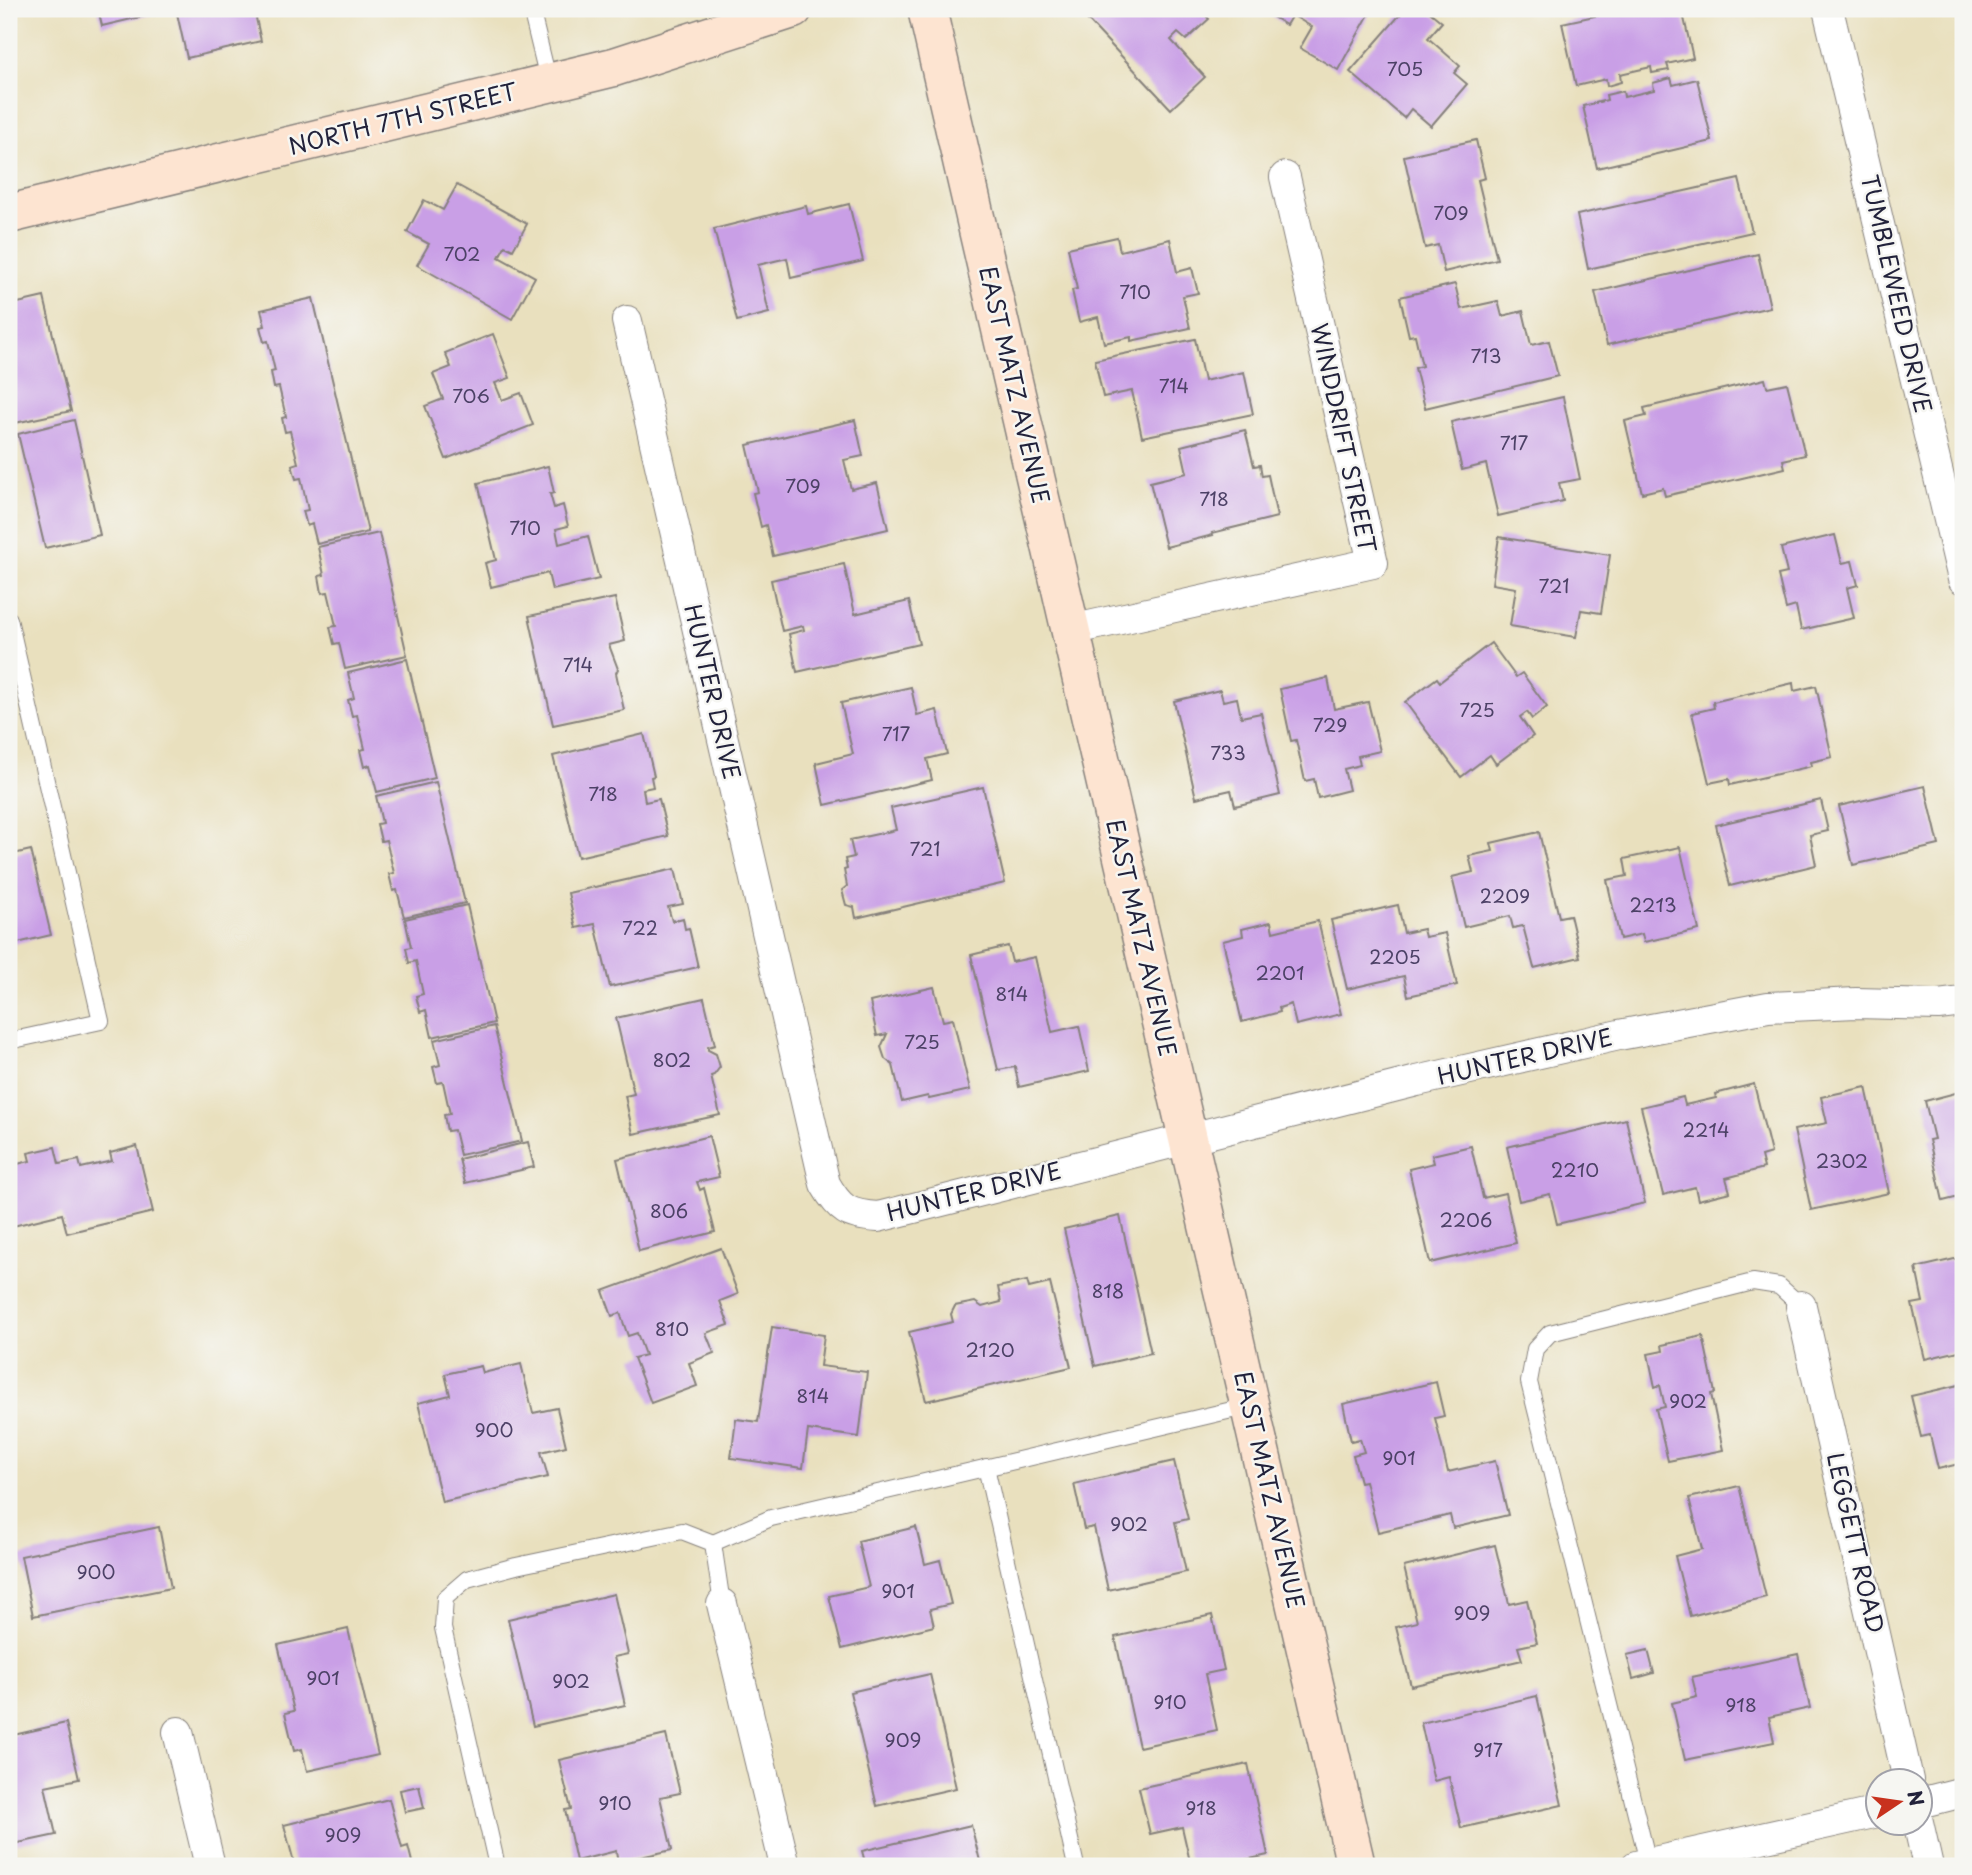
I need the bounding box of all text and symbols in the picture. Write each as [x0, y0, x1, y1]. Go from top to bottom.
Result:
house number: 705 [1387, 54, 1423, 82]
street label: NORTH 7TH STREET [285, 72, 521, 163]
street label: TUMBLEWEED DRIVE [1853, 171, 1942, 416]
house number: 709 [1433, 198, 1469, 226]
house number: 702 [443, 239, 481, 267]
street label: EAST MATZ AVENUE [971, 262, 1060, 507]
house number: 710 [1119, 277, 1151, 305]
street label: WINDDRIFT STREET [1303, 320, 1386, 556]
house number: 713 [1471, 341, 1501, 369]
house number: 714 [1159, 371, 1189, 399]
house number: 706 [452, 381, 490, 409]
house number: 717 [1500, 428, 1529, 456]
house number: 709 [785, 471, 821, 499]
house number: 718 [1199, 484, 1229, 512]
house number: 710 [509, 513, 541, 541]
house number: 721 [1538, 571, 1570, 599]
street label: HUNTER DRIVE [676, 601, 751, 783]
house number: 714 [563, 650, 593, 678]
house number: 725 [1459, 695, 1495, 723]
house number: 729 [1313, 710, 1347, 738]
house number: 717 [882, 719, 911, 747]
house number: 733 [1210, 738, 1246, 766]
house number: 718 [588, 779, 618, 807]
street label: EAST MATZ AVENUE [1098, 815, 1187, 1060]
house number: 721 [909, 834, 941, 862]
house number: 2209 [1480, 881, 1530, 909]
house number: 2213 [1629, 890, 1677, 918]
house number: 722 [622, 913, 658, 941]
house number: 2205 [1369, 942, 1421, 970]
house number: 2201 [1256, 958, 1304, 986]
house number: 814 [996, 979, 1028, 1007]
street label: HUNTER DRIVE [1434, 1018, 1616, 1093]
house number: 725 [904, 1027, 940, 1055]
house number: 802 [653, 1045, 691, 1073]
house number: 2214 [1682, 1115, 1730, 1143]
house number: 2302 [1816, 1146, 1868, 1174]
street label: HUNTER DRIVE [883, 1152, 1065, 1229]
house number: 2210 [1551, 1155, 1599, 1183]
house number: 806 [650, 1196, 688, 1224]
house number: 2206 [1440, 1205, 1492, 1233]
house number: 818 [1092, 1276, 1124, 1304]
house number: 810 [655, 1314, 689, 1342]
house number: 2120 [965, 1335, 1015, 1363]
street label: EAST MATZ AVENUE [1226, 1367, 1315, 1612]
house number: 814 [797, 1381, 829, 1409]
house number: 902 [1669, 1386, 1707, 1414]
house number: 900 [475, 1415, 513, 1443]
house number: 901 [1382, 1443, 1416, 1471]
street label: LEGGETT ROAD [1819, 1449, 1894, 1636]
house number: 902 [1110, 1509, 1148, 1537]
house number: 900 [77, 1557, 115, 1585]
house number: 901 [881, 1576, 915, 1604]
house number: 909 [1454, 1598, 1490, 1626]
house number: 901 [306, 1663, 340, 1691]
house number: 902 [552, 1666, 590, 1694]
house number: 910 [1153, 1687, 1187, 1715]
house number: 918 [1725, 1690, 1757, 1718]
house number: 909 [885, 1725, 921, 1753]
house number: 917 [1473, 1735, 1503, 1763]
north arrow [1864, 1766, 1934, 1836]
text: N [1901, 1787, 1932, 1808]
house number: 910 [598, 1788, 632, 1816]
house number: 918 [1185, 1793, 1217, 1821]
house number: 909 [325, 1820, 361, 1848]

